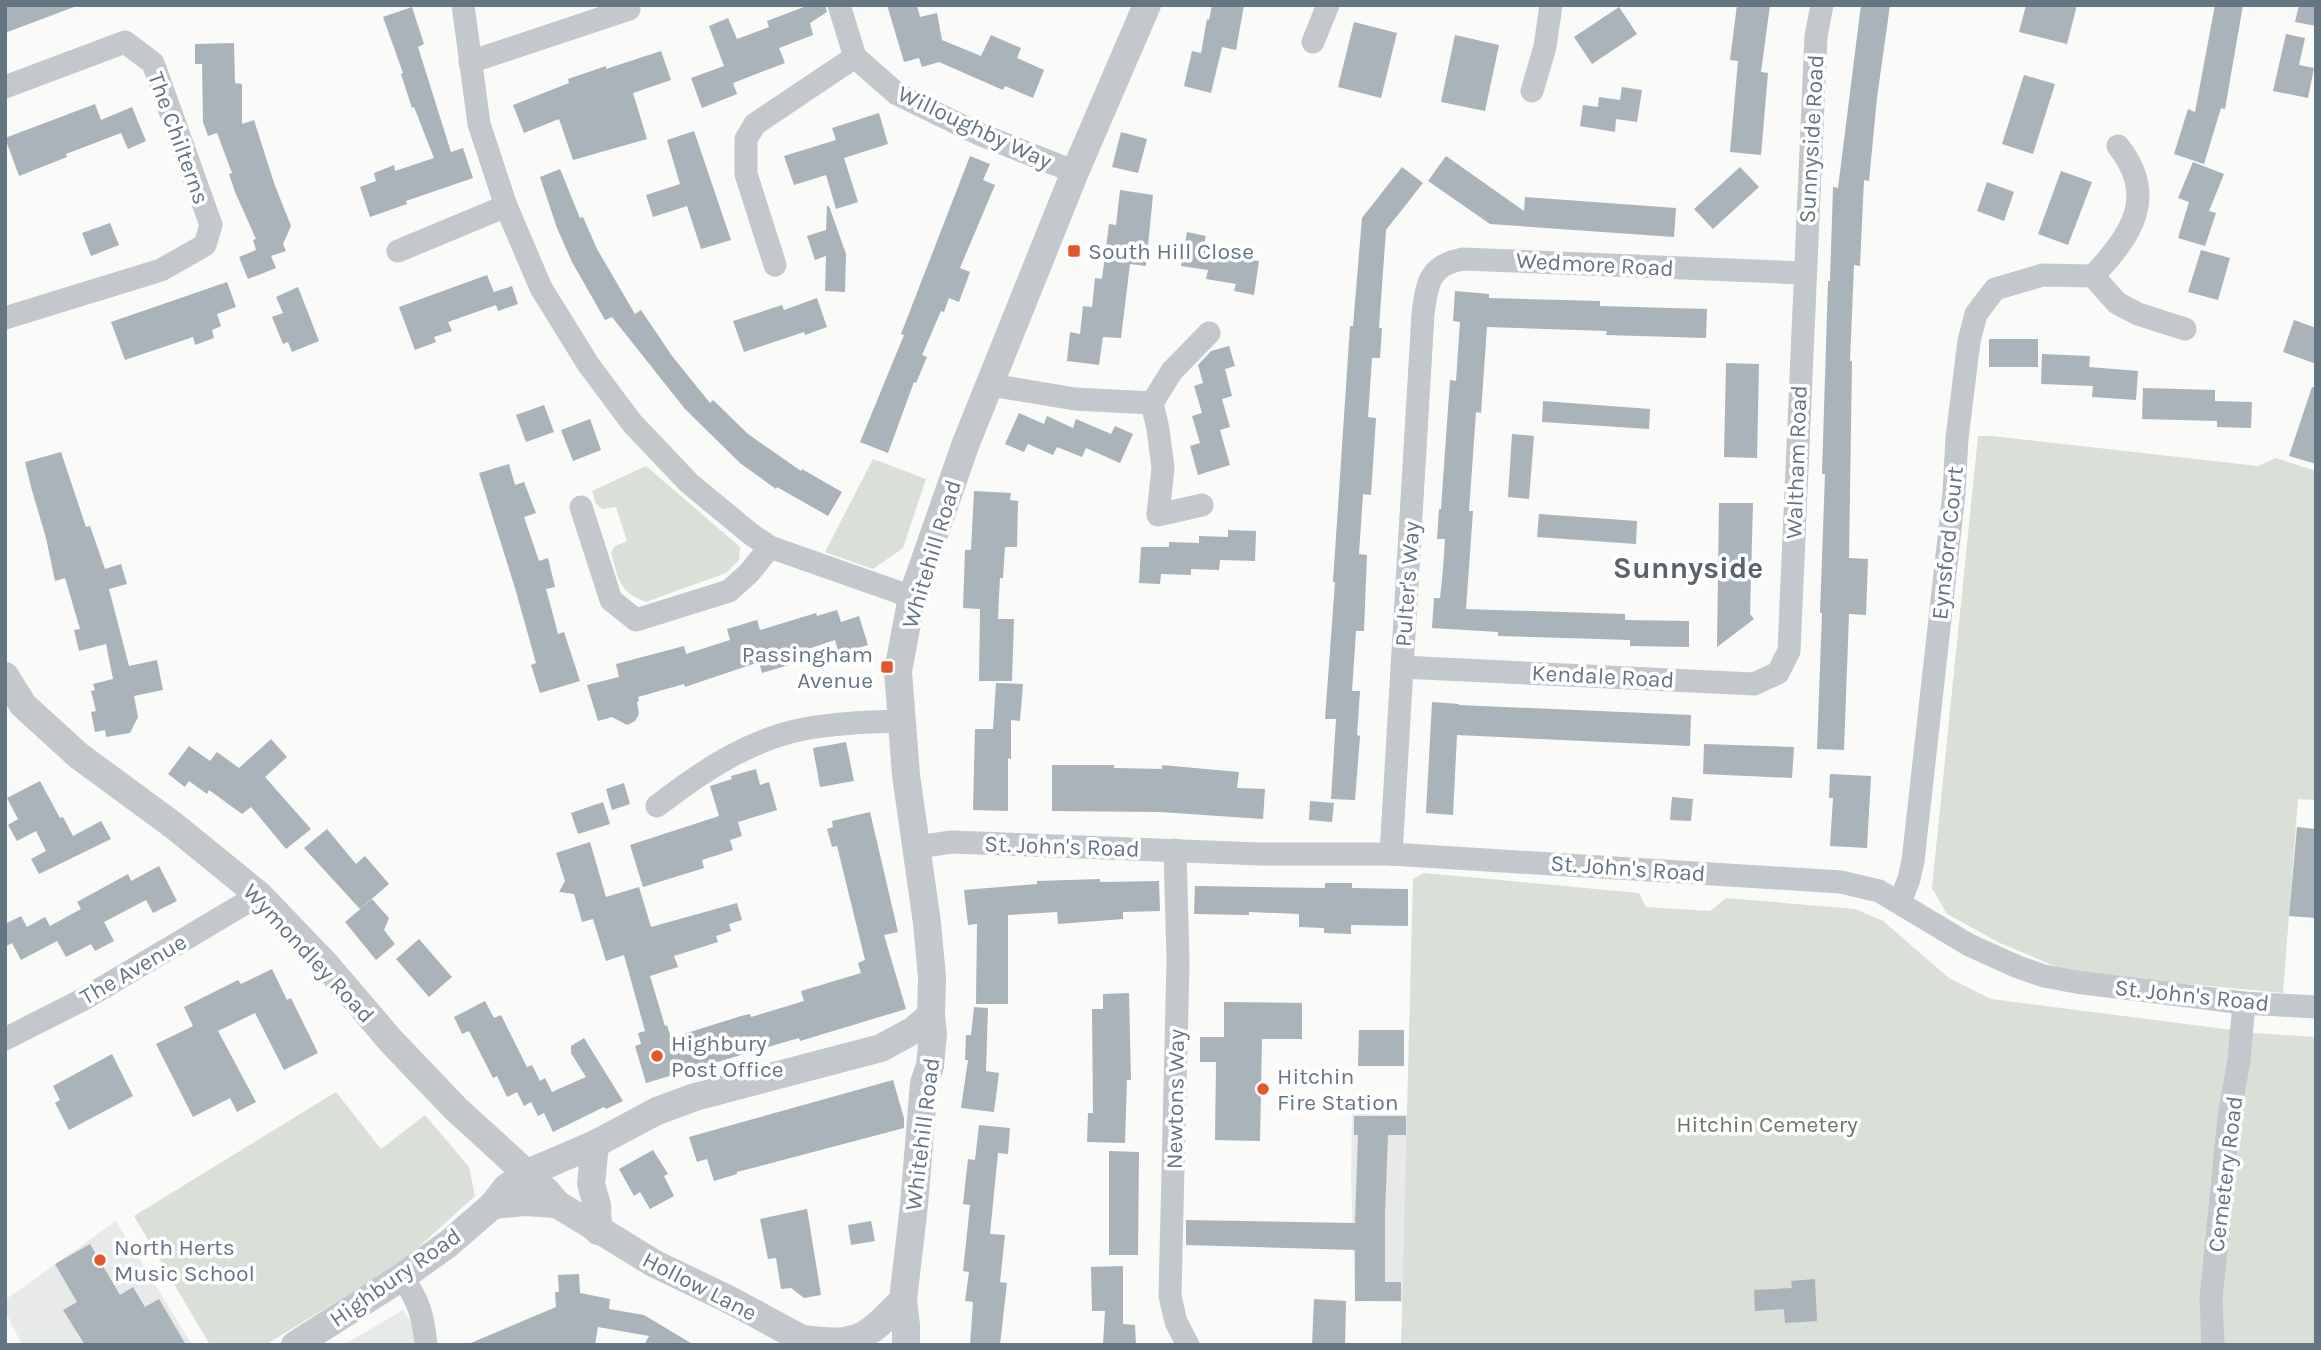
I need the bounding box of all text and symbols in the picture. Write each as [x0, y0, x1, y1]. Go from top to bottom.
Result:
street label: Sunnyside Road [1794, 54, 1829, 224]
street label: The Chilterns [142, 68, 215, 208]
street label: Willoughby Way [894, 80, 1056, 175]
place label: South Hill Close [1088, 238, 1254, 265]
marker: South Hill Close [1066, 243, 1082, 259]
street label: Wedmore Road [1515, 247, 1675, 282]
street label: Waltham Road [1780, 385, 1813, 539]
street label: Eynsford Court [1926, 465, 1969, 621]
street label: Whitehill Road [896, 477, 967, 632]
street label: Pulter's Way [1390, 520, 1425, 648]
district label: Sunnyside [1613, 550, 1763, 586]
place label: Passingham Avenue [742, 641, 873, 694]
marker: Passingham Avenue [879, 659, 895, 675]
street label: Kendale Road [1531, 659, 1675, 694]
street label: St. John's Road [984, 830, 1140, 863]
street label: St. John's Road [1550, 850, 1706, 887]
street label: Wymondley Road [237, 878, 380, 1028]
street label: The Avenue [75, 928, 191, 1011]
street label: St. John's Road [2113, 974, 2271, 1017]
street label: Newtons Way [1161, 1028, 1190, 1169]
place label: Highbury Post Office [671, 1030, 784, 1083]
marker: Highbury Post Office [649, 1048, 665, 1064]
street label: Whitehill Road [900, 1056, 945, 1212]
place label: Hitchin Fire Station [1277, 1063, 1399, 1116]
marker: Hitchin Fire Station [1255, 1081, 1271, 1097]
street label: Cemetery Road [2203, 1094, 2248, 1254]
park label: Hitchin Cemetery [1676, 1111, 1858, 1138]
street label: Highbury Road [324, 1222, 466, 1333]
place label: North Herts Music School [114, 1234, 255, 1287]
street label: Hollow Lane [638, 1246, 761, 1327]
marker: North Herts Music School [92, 1252, 108, 1268]

